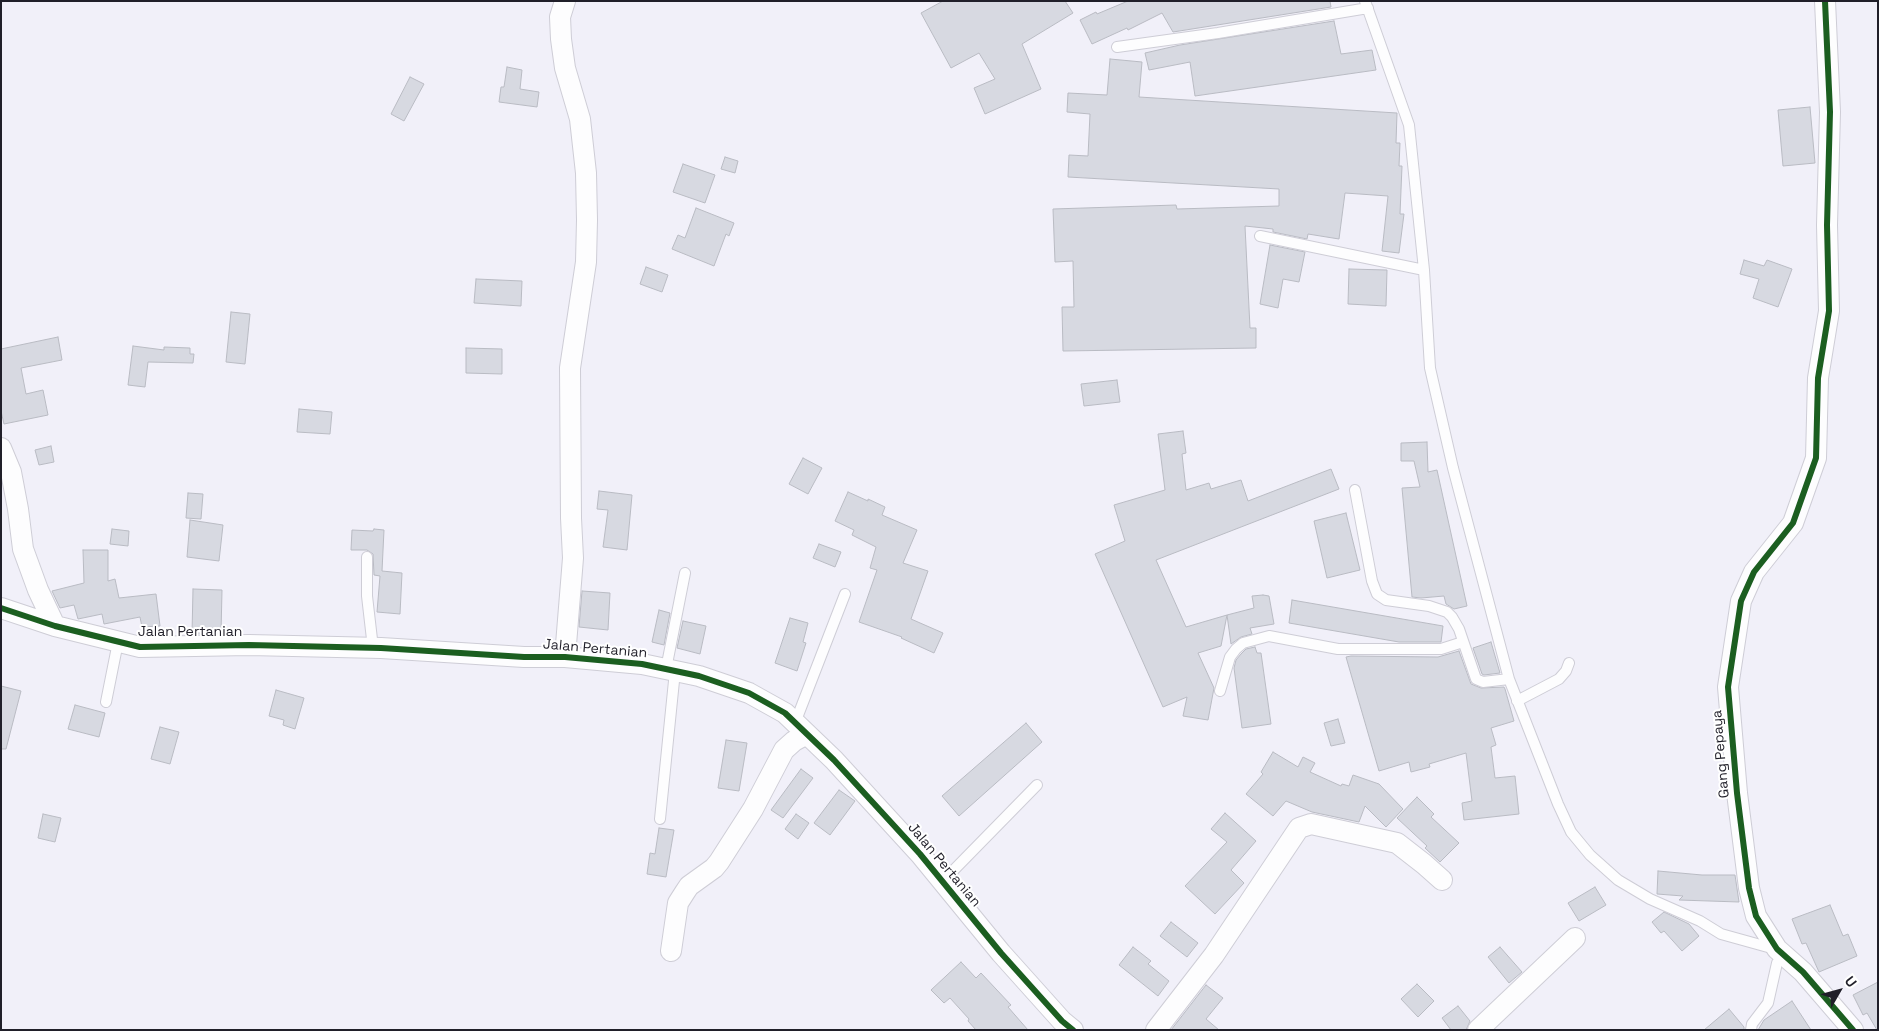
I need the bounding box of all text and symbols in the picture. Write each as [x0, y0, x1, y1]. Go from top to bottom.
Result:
street label: Jalan Pertanian [138, 624, 242, 640]
street label: Jalan Pertanian [542, 636, 648, 662]
street label: Gang Pepaya [1709, 709, 1733, 799]
street label: Jalan Pertanian [904, 820, 984, 910]
north arrow [1814, 966, 1864, 1016]
text: U [1841, 973, 1861, 991]

